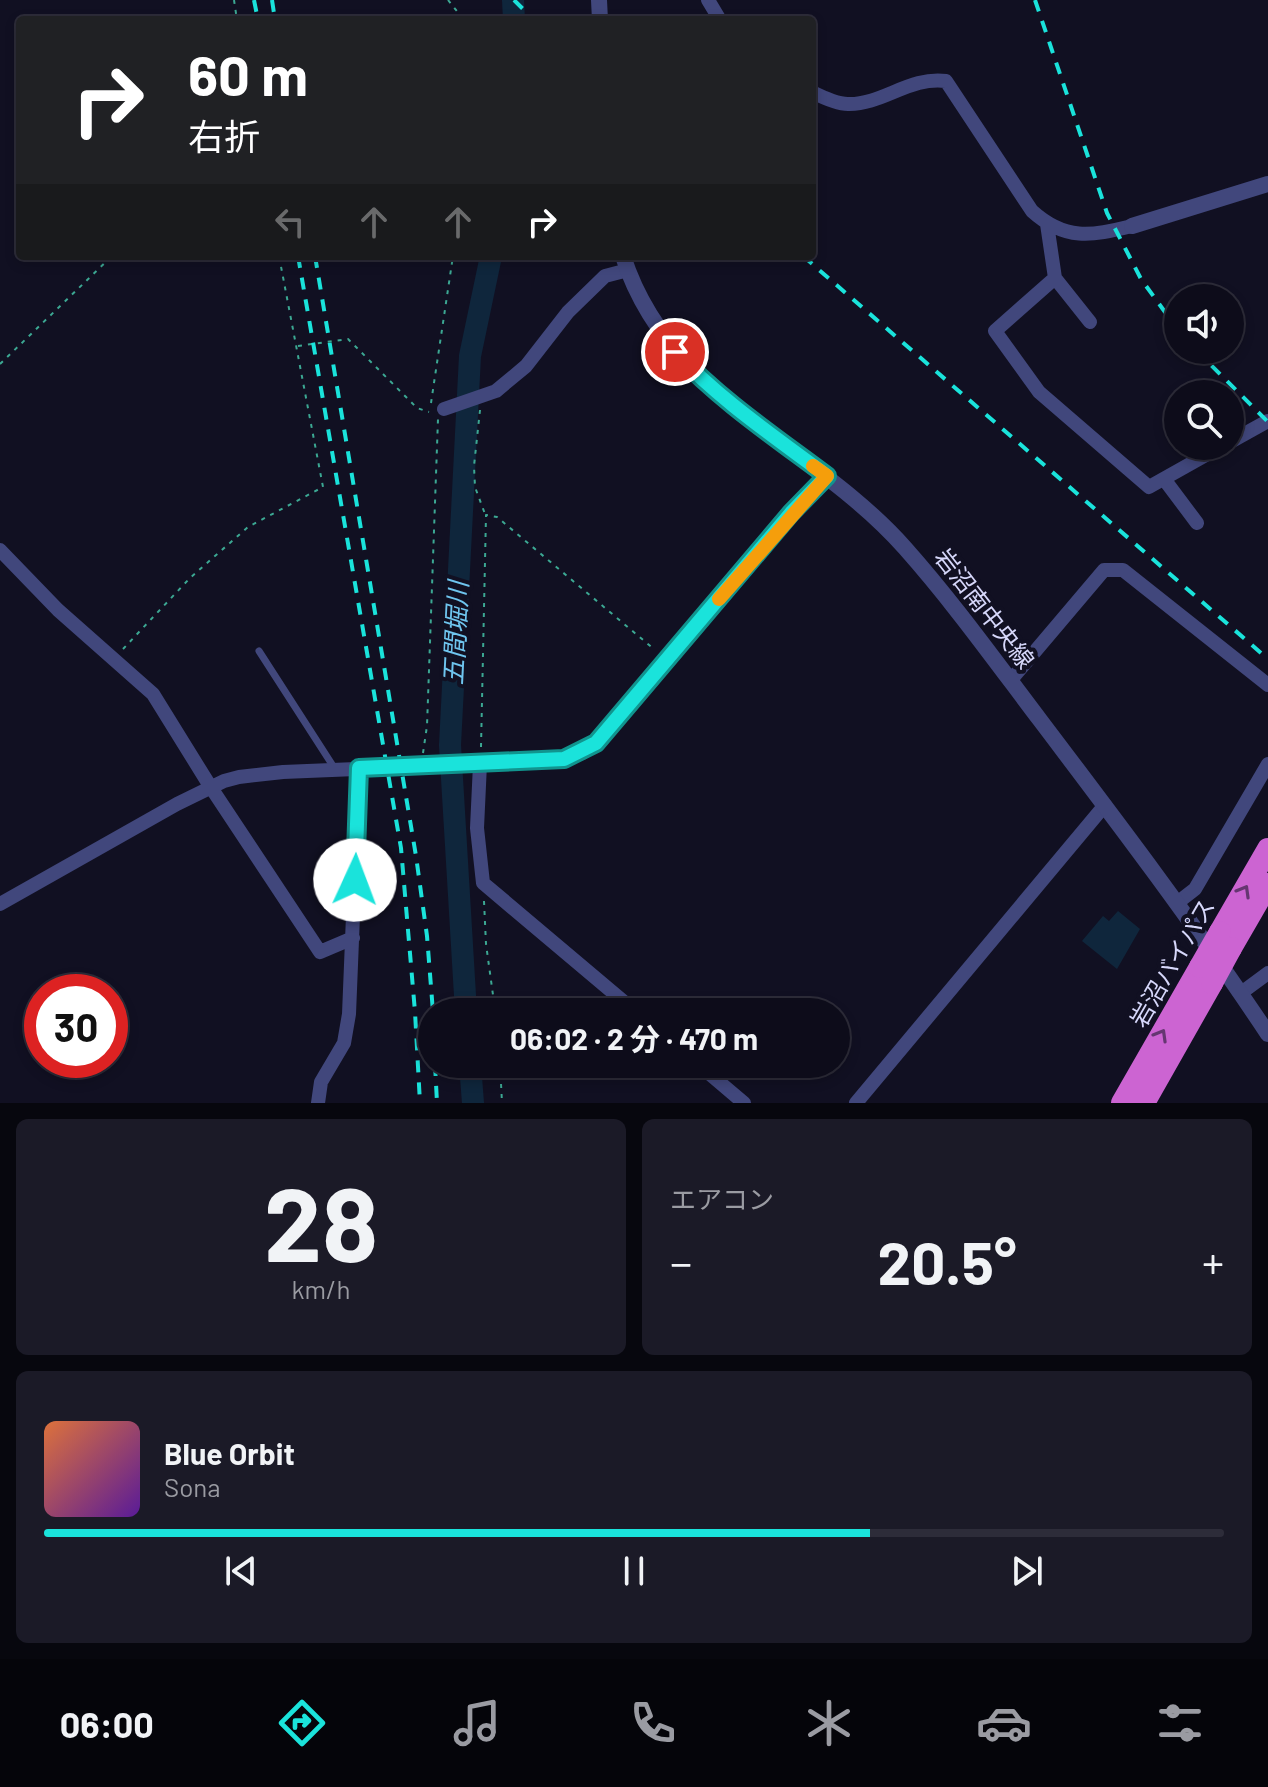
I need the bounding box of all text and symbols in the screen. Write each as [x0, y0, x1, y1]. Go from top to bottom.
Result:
text: 60 m [188, 40, 308, 107]
icon: right [56, 48, 160, 152]
text: 右折 [188, 114, 260, 157]
icon: left [268, 200, 312, 244]
icon: ahead [352, 200, 396, 244]
icon: ahead [436, 200, 480, 244]
icon: right [520, 200, 564, 244]
map controls [1164, 284, 1244, 460]
button: sound [1164, 284, 1244, 364]
pin [641, 318, 709, 386]
icon: arrive [653, 330, 697, 374]
button: search [1164, 380, 1244, 460]
street label: 岩沼南中央線 [929, 542, 1041, 674]
water label: 五間堀川 [436, 577, 473, 686]
position arrow [313, 838, 397, 922]
one-way arrow [1234, 885, 1250, 899]
street label: 岩沼バイパス [1123, 893, 1220, 1032]
speed limit sign: 30 [24, 974, 128, 1078]
text: 06:02 · 2 分 · 470 m [510, 1020, 758, 1056]
one-way arrow [1151, 1029, 1167, 1044]
text: 28 [264, 1158, 378, 1283]
text: エアコン [670, 1183, 774, 1214]
text: 20.5° [878, 1225, 1016, 1297]
text: − [670, 1235, 692, 1288]
text: + [1202, 1235, 1224, 1288]
text: km/h [292, 1273, 350, 1304]
text: Blue Orbit [164, 1435, 295, 1471]
text: Sona [164, 1471, 221, 1502]
icon: previous [219, 1549, 263, 1593]
icon: pause [612, 1549, 656, 1593]
icon: next [1005, 1549, 1049, 1593]
icon: directions [274, 1695, 330, 1751]
icon: music [449, 1695, 505, 1751]
icon: phone [625, 1695, 681, 1751]
icon: climate [801, 1695, 857, 1751]
icon: car [976, 1695, 1032, 1751]
icon: filters [1152, 1695, 1208, 1751]
text: 06:00 [60, 1702, 154, 1745]

